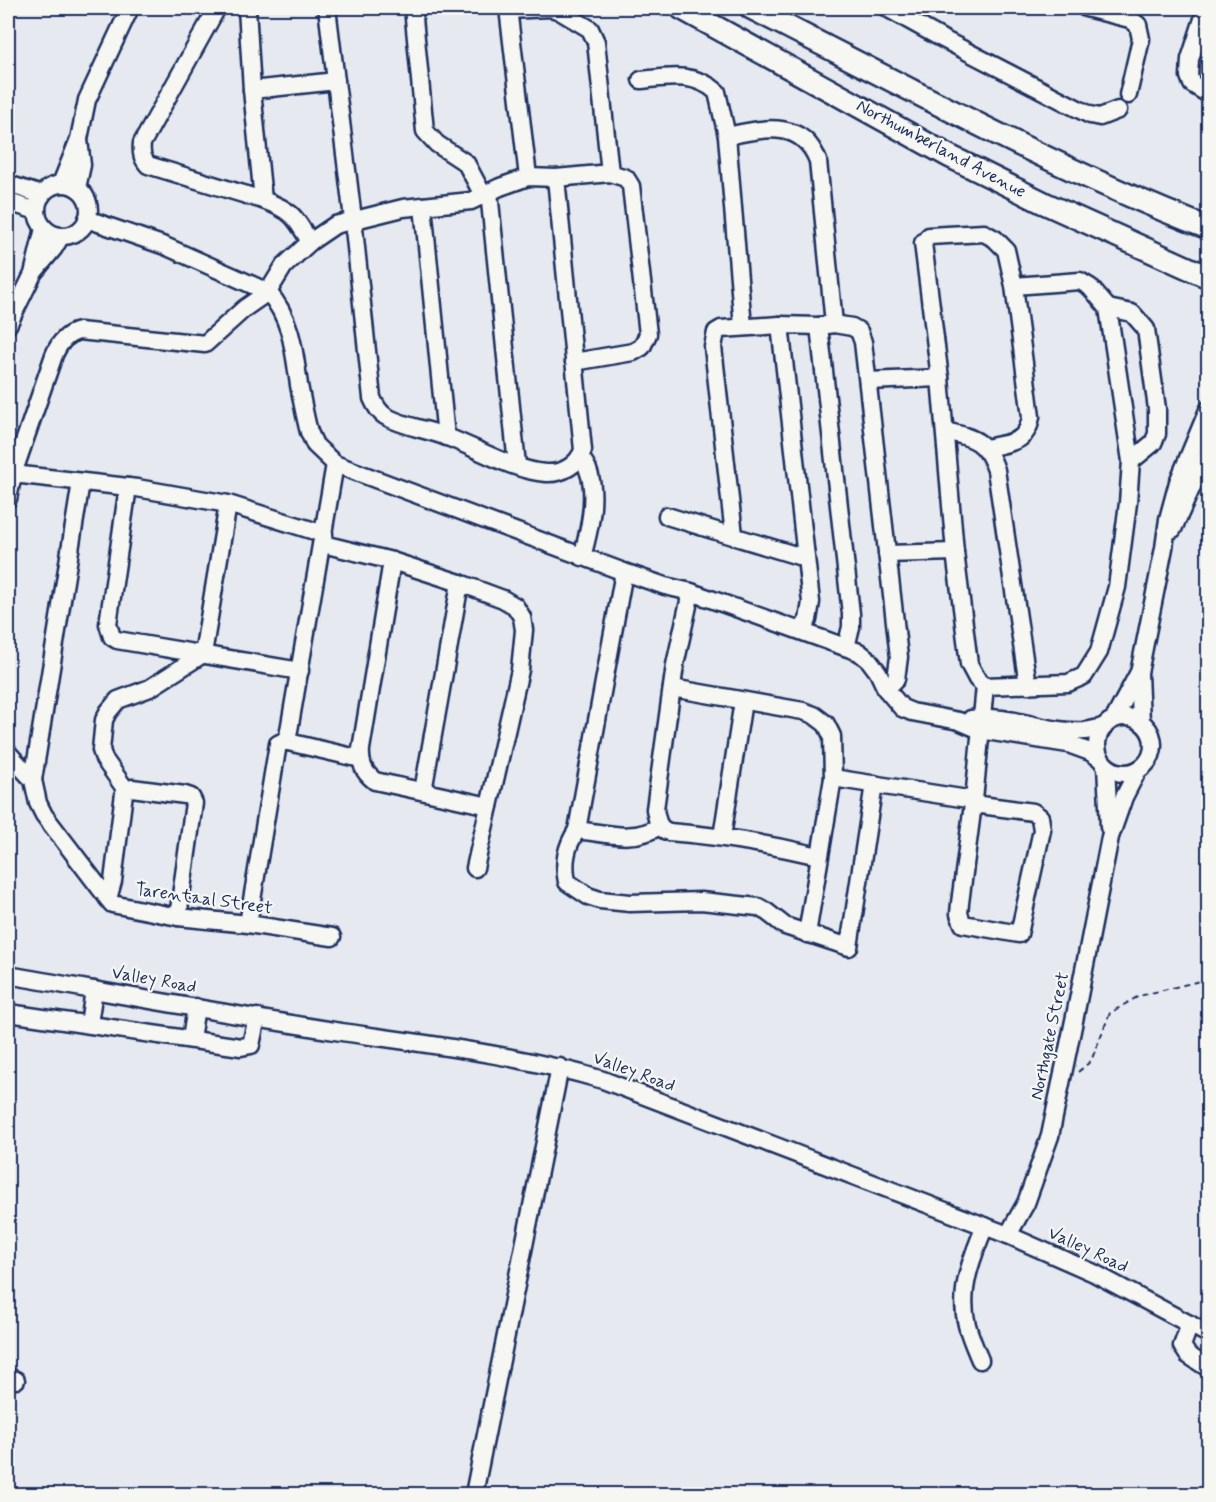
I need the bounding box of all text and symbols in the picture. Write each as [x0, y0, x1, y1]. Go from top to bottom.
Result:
street label: Northumberland Avenue [852, 94, 1030, 204]
street label: Tarentaal Street [134, 877, 274, 921]
street label: Valley Road [110, 961, 198, 999]
street label: Northgate Street [1025, 970, 1075, 1102]
street label: Valley Road [590, 1046, 678, 1098]
street label: Valley Road [1044, 1221, 1132, 1279]

